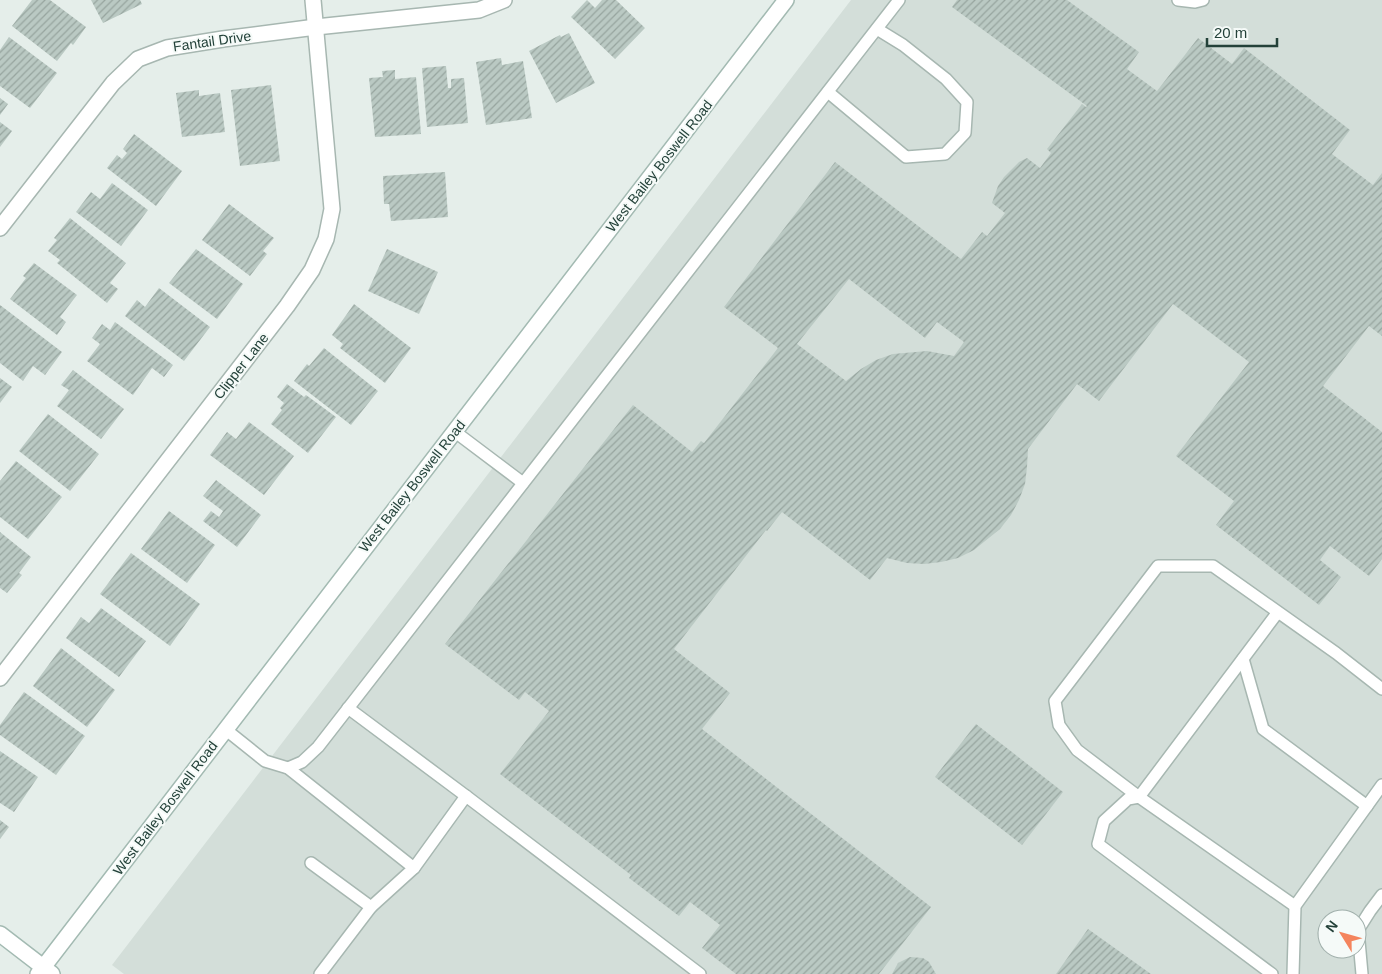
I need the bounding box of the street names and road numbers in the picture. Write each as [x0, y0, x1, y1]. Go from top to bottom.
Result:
street label: Fantail Drive [172, 28, 252, 54]
street label: West Bailey Boswell Road [602, 97, 716, 235]
street label: Clipper Lane [210, 330, 272, 402]
street label: West Bailey Boswell Road [355, 417, 469, 555]
street label: West Bailey Boswell Road [110, 738, 220, 878]

